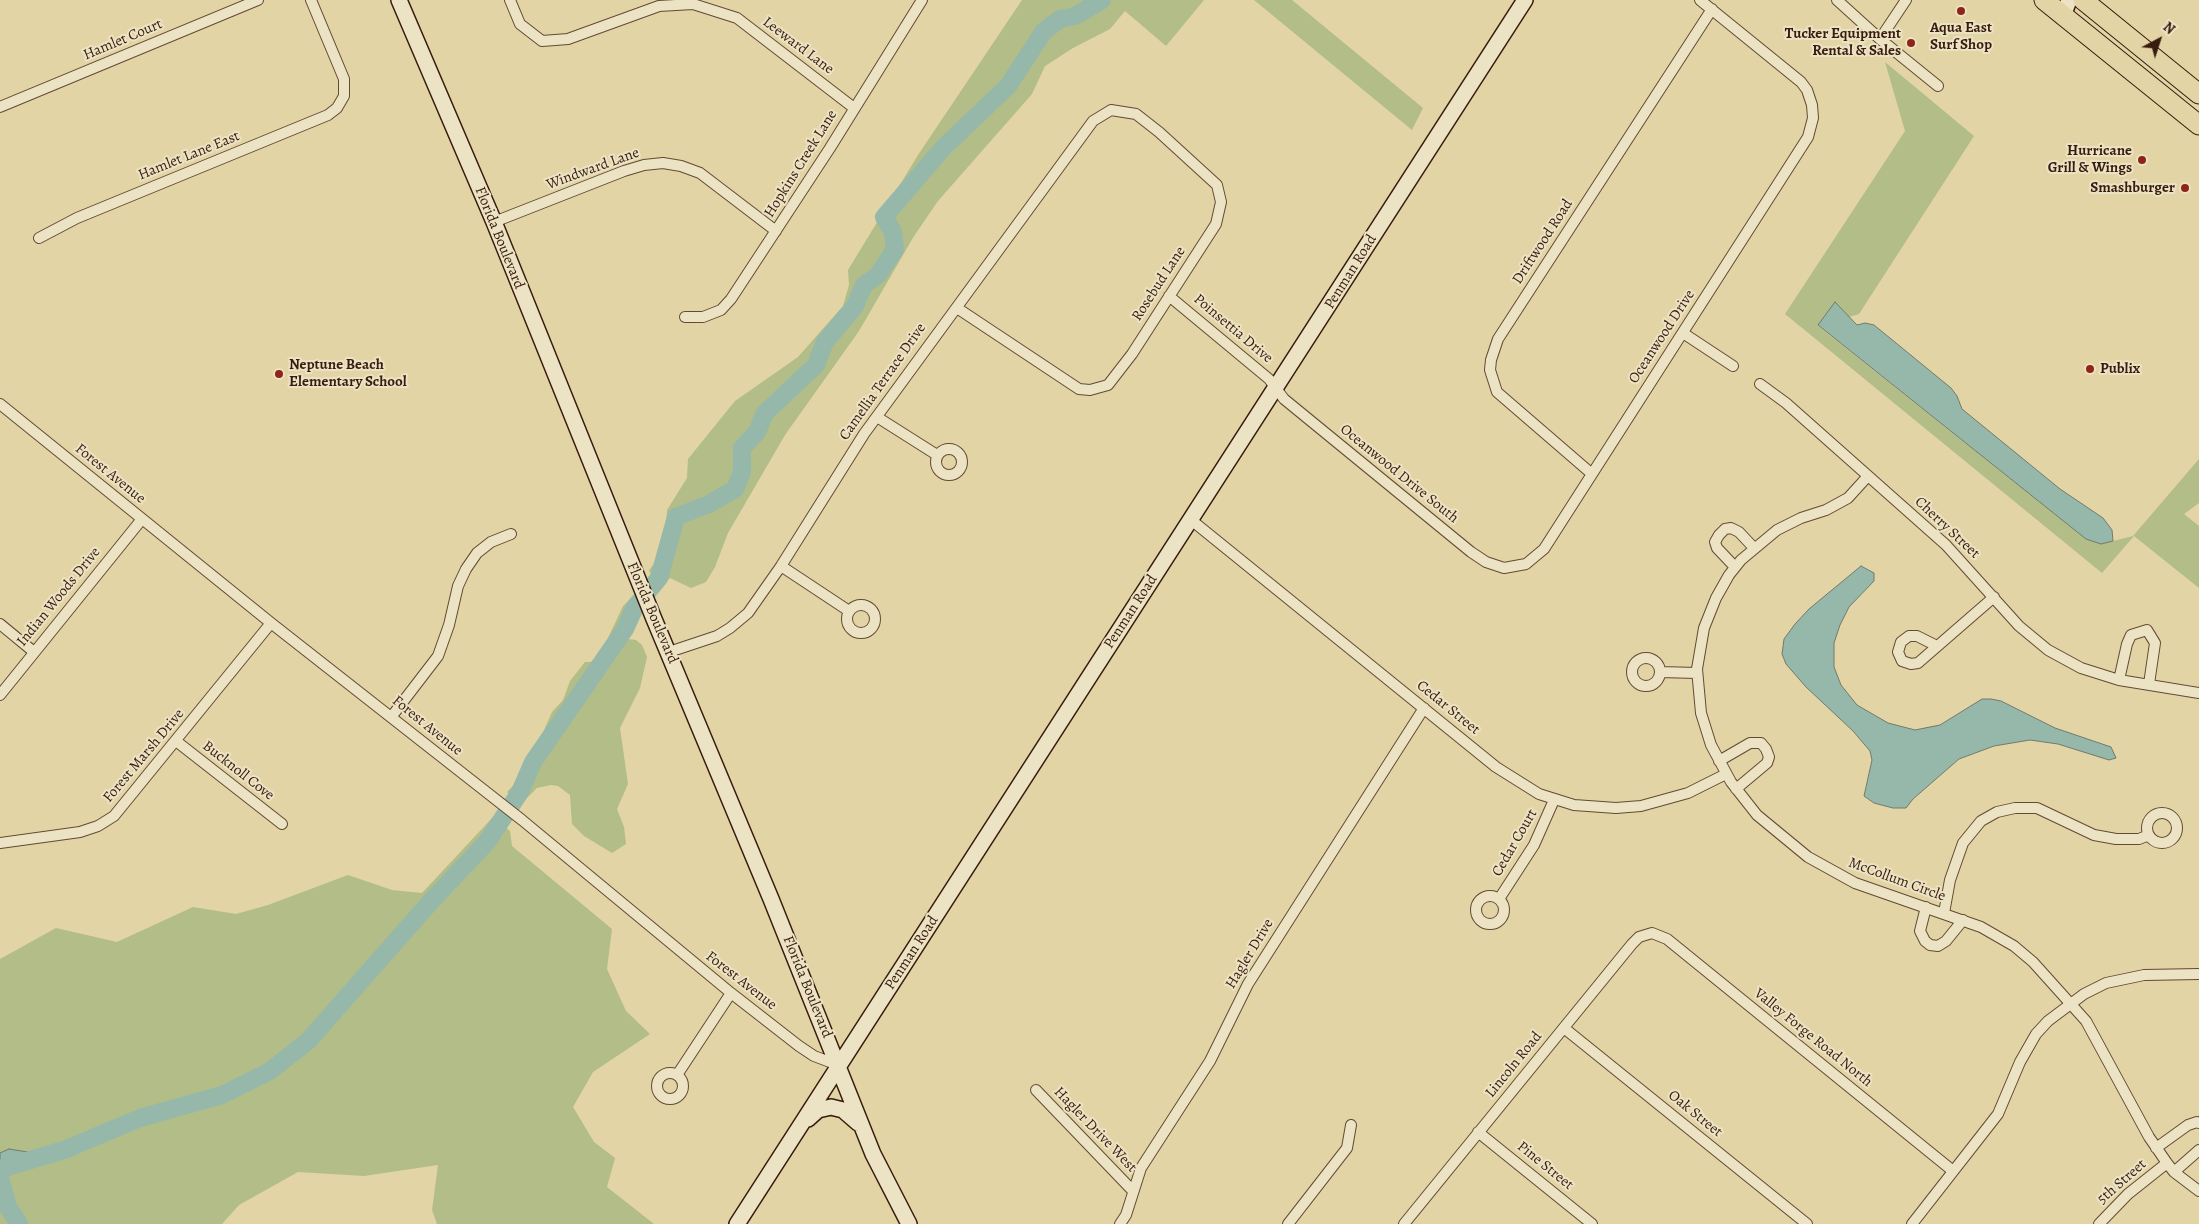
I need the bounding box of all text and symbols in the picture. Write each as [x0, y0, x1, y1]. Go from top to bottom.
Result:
marker: Aqua East Surf Shop [1955, 5, 1967, 17]
street label: Leeward Lane [759, 13, 837, 79]
street label: Hamlet Court [81, 15, 165, 65]
north arrow [2134, 15, 2184, 65]
text: N [2159, 18, 2179, 39]
place label: Aqua East Surf Shop [1930, 19, 1992, 54]
place label: Tucker Equipment Rental & Sales [1785, 25, 1901, 60]
marker: Tucker Equipment Rental & Sales [1905, 37, 1917, 49]
street label: Hopkins Creek Lane [761, 107, 841, 221]
street label: Hamlet Lane East [136, 127, 242, 185]
place label: Hurricane Grill & Wings [2048, 142, 2132, 177]
street label: Windward Lane [544, 144, 642, 194]
marker: Hurricane Grill & Wings [2136, 154, 2148, 166]
place label: Smashburger [2090, 179, 2175, 197]
marker: Smashburger [2179, 182, 2191, 194]
street label: Florida Boulevard [470, 184, 528, 292]
street label: Driftwood Road [1509, 196, 1577, 288]
street label: Penman Road [1321, 231, 1381, 313]
street label: Rosebud Lane [1128, 243, 1190, 325]
street label: Oceanwood Drive [1625, 287, 1699, 387]
street label: Poinsettia Drive [1190, 291, 1276, 367]
street label: Camellia Terrace Drive [836, 320, 930, 444]
place label: Neptune Beach Elementary School [289, 356, 407, 391]
place label: Publix [2100, 360, 2140, 378]
marker: Publix [2084, 363, 2096, 375]
marker: Neptune Beach Elementary School [273, 368, 285, 380]
street label: Oceanwood Drive South [1336, 421, 1462, 527]
street label: Forest Avenue [71, 440, 149, 508]
street label: Cherry Street [1911, 493, 1983, 563]
street label: Indian Woods Drive [13, 544, 105, 650]
street label: Florida Boulevard [622, 559, 682, 667]
street label: Penman Road [1100, 572, 1162, 652]
street label: Cedar Street [1413, 677, 1483, 739]
street label: Forest Avenue [388, 692, 466, 760]
street label: Forest Marsh Drive [100, 706, 188, 806]
street label: Bucknoll Cove [198, 737, 278, 805]
street label: Cedar Court [1488, 806, 1542, 880]
street label: McCollum Circle [1846, 854, 1948, 906]
street label: Penman Road [881, 913, 943, 993]
street label: Hagler Drive [1222, 916, 1278, 992]
street label: Florida Boulevard [778, 933, 836, 1041]
street label: Forest Avenue [702, 948, 780, 1014]
street label: Valley Forge Road North [1750, 985, 1876, 1091]
street label: Lincoln Road [1482, 1028, 1546, 1102]
street label: Hagler Drive West [1050, 1084, 1140, 1176]
street label: Oak Street [1664, 1087, 1726, 1141]
street label: Pine Street [1513, 1138, 1577, 1194]
street label: 5th Street [2094, 1156, 2150, 1208]

